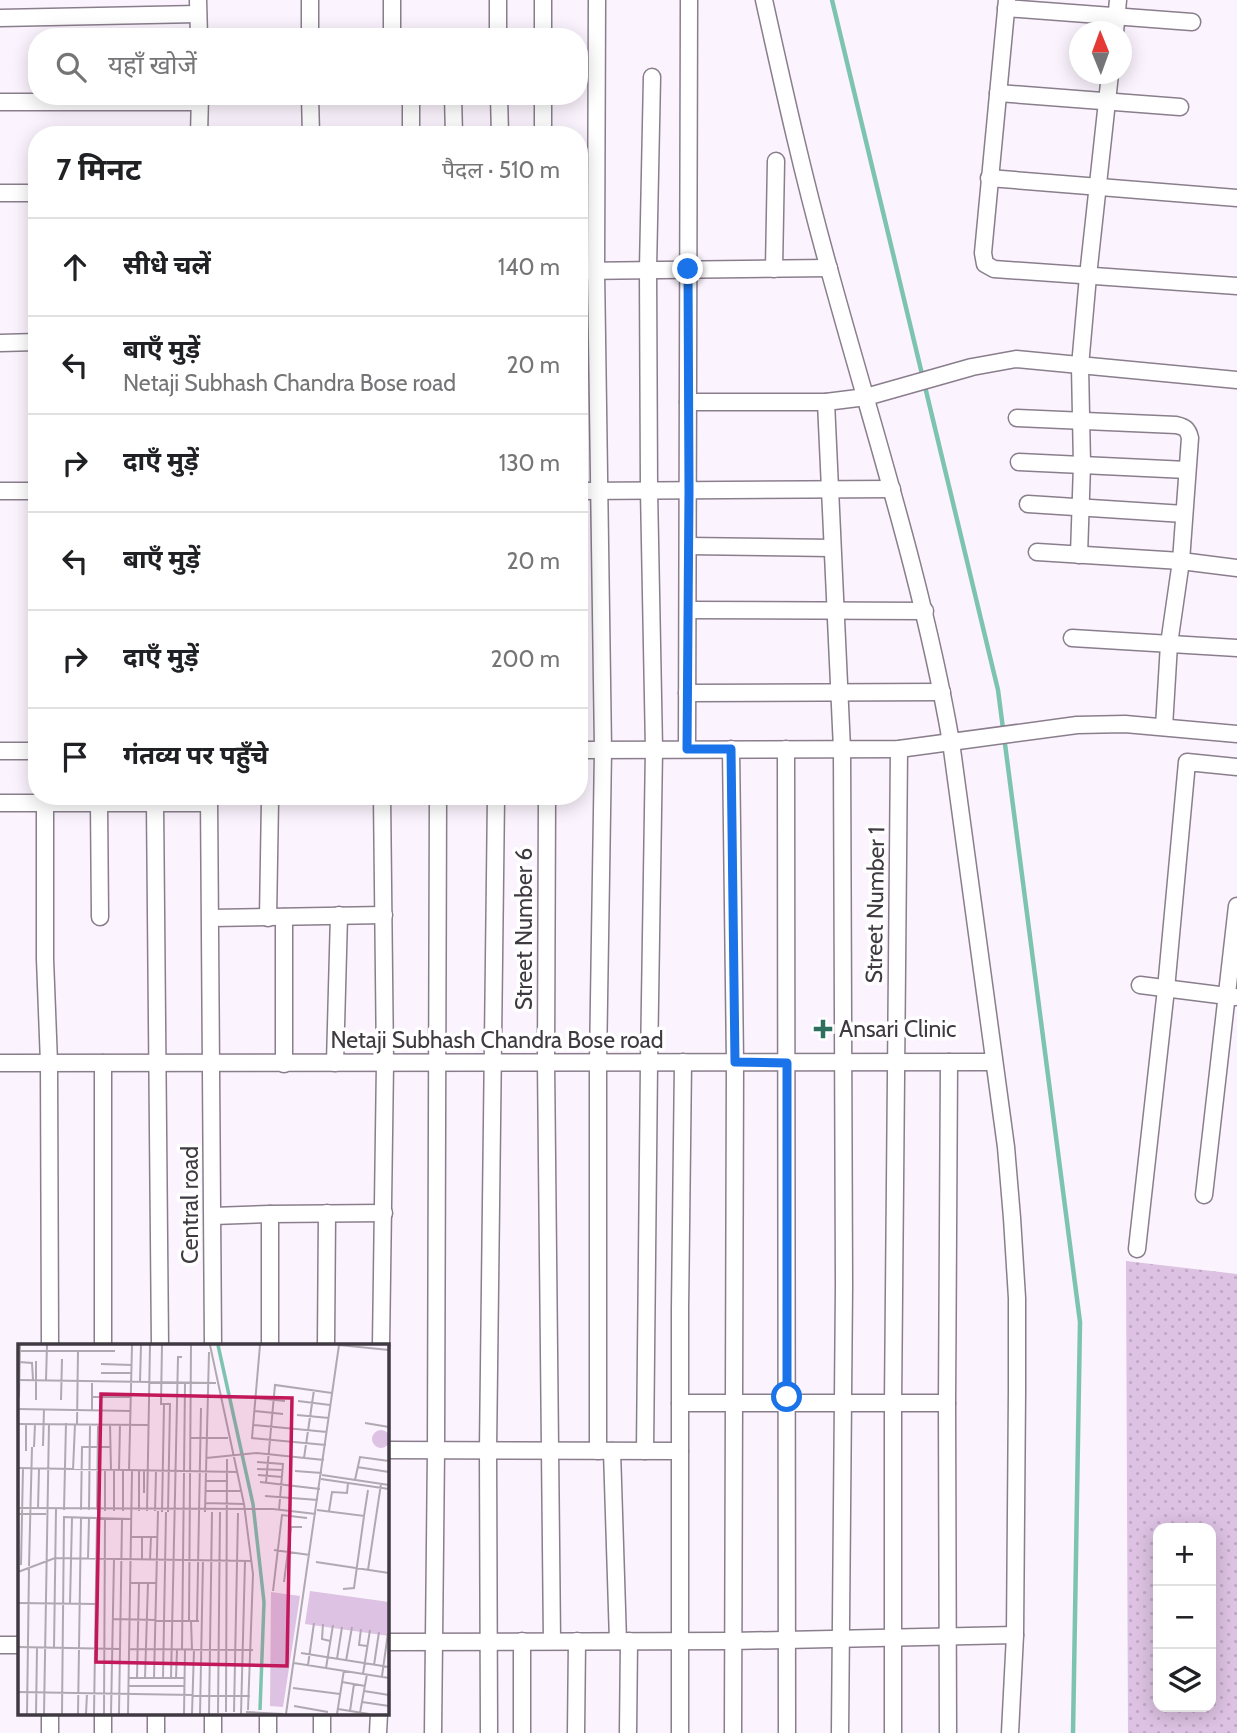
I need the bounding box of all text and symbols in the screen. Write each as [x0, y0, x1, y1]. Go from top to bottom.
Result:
north arrow [1069, 21, 1132, 84]
search box [28, 28, 588, 105]
icon: search [52, 48, 90, 86]
text: यहाँ खोजें [108, 49, 197, 81]
text: 7 मिनट [56, 151, 141, 188]
text: पैदल · 510 m [442, 156, 560, 184]
icon: ahead [56, 248, 94, 286]
text: सीधे चलें [123, 249, 211, 281]
text: 140 m [498, 253, 560, 281]
route end [672, 253, 703, 284]
text: बाएँ मुड़ें [123, 333, 200, 365]
icon: left [56, 346, 94, 384]
text: 20 m [507, 351, 560, 379]
text: Netaji Subhash Chandra Bose road [123, 369, 456, 397]
icon: right [56, 444, 94, 482]
text: दाएँ मुड़ें [123, 445, 199, 477]
text: 130 m [499, 449, 560, 477]
icon: left [56, 542, 94, 580]
text: बाएँ मुड़ें [123, 543, 200, 575]
text: 20 m [507, 547, 560, 575]
icon: right [56, 640, 94, 678]
text: दाएँ मुड़ें [123, 641, 199, 673]
text: 200 m [490, 645, 560, 673]
icon: arrive [56, 738, 94, 776]
text: गंतव्य पर पहुँचे [123, 739, 268, 771]
street label: Street Number 1 [860, 826, 890, 984]
street label: Street Number 6 [510, 848, 538, 1010]
place label: Ansari Clinic [839, 1015, 957, 1043]
marker: Ansari Clinic [813, 1019, 833, 1039]
street label: Netaji Subhash Chandra Bose road [330, 1026, 664, 1054]
street label: Central road [176, 1146, 204, 1264]
inset map [18, 1344, 388, 1716]
route start [771, 1381, 802, 1412]
map controls [1153, 1523, 1216, 1712]
button: + [1153, 1523, 1216, 1586]
button: − [1153, 1586, 1216, 1649]
button: layers [1153, 1649, 1216, 1712]

